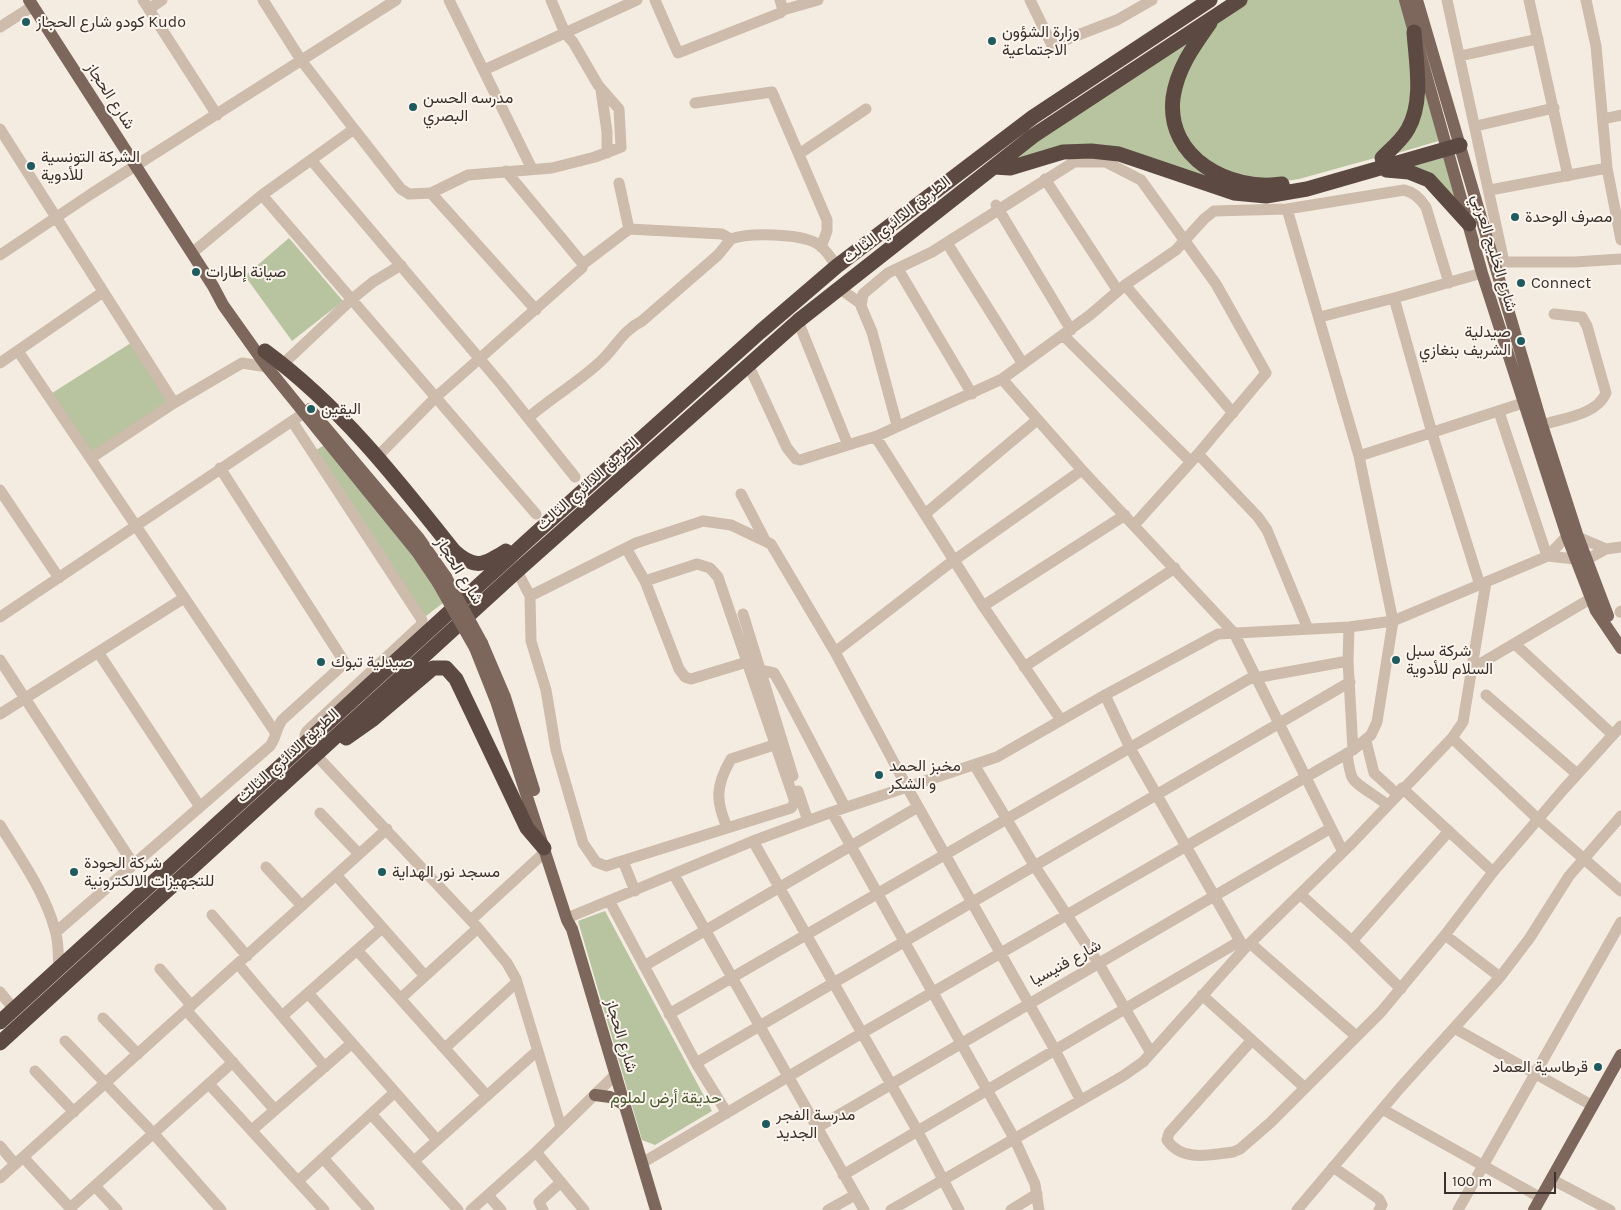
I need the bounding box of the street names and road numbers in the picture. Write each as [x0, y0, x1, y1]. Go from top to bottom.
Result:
street label: شارع الحجاز [81, 59, 139, 133]
street label: الطريق الدائري الثالث [839, 172, 955, 268]
street label: شارع الخليج العربي [1467, 192, 1521, 314]
street label: الطريق الدائري الثالث [533, 433, 643, 535]
street label: شارع الحجاز [431, 534, 487, 608]
street label: الطريق الدائري الثالث [233, 705, 343, 807]
street label: شارع فنيسيا [1027, 936, 1105, 990]
street label: شارع الحجاز [601, 997, 641, 1075]

